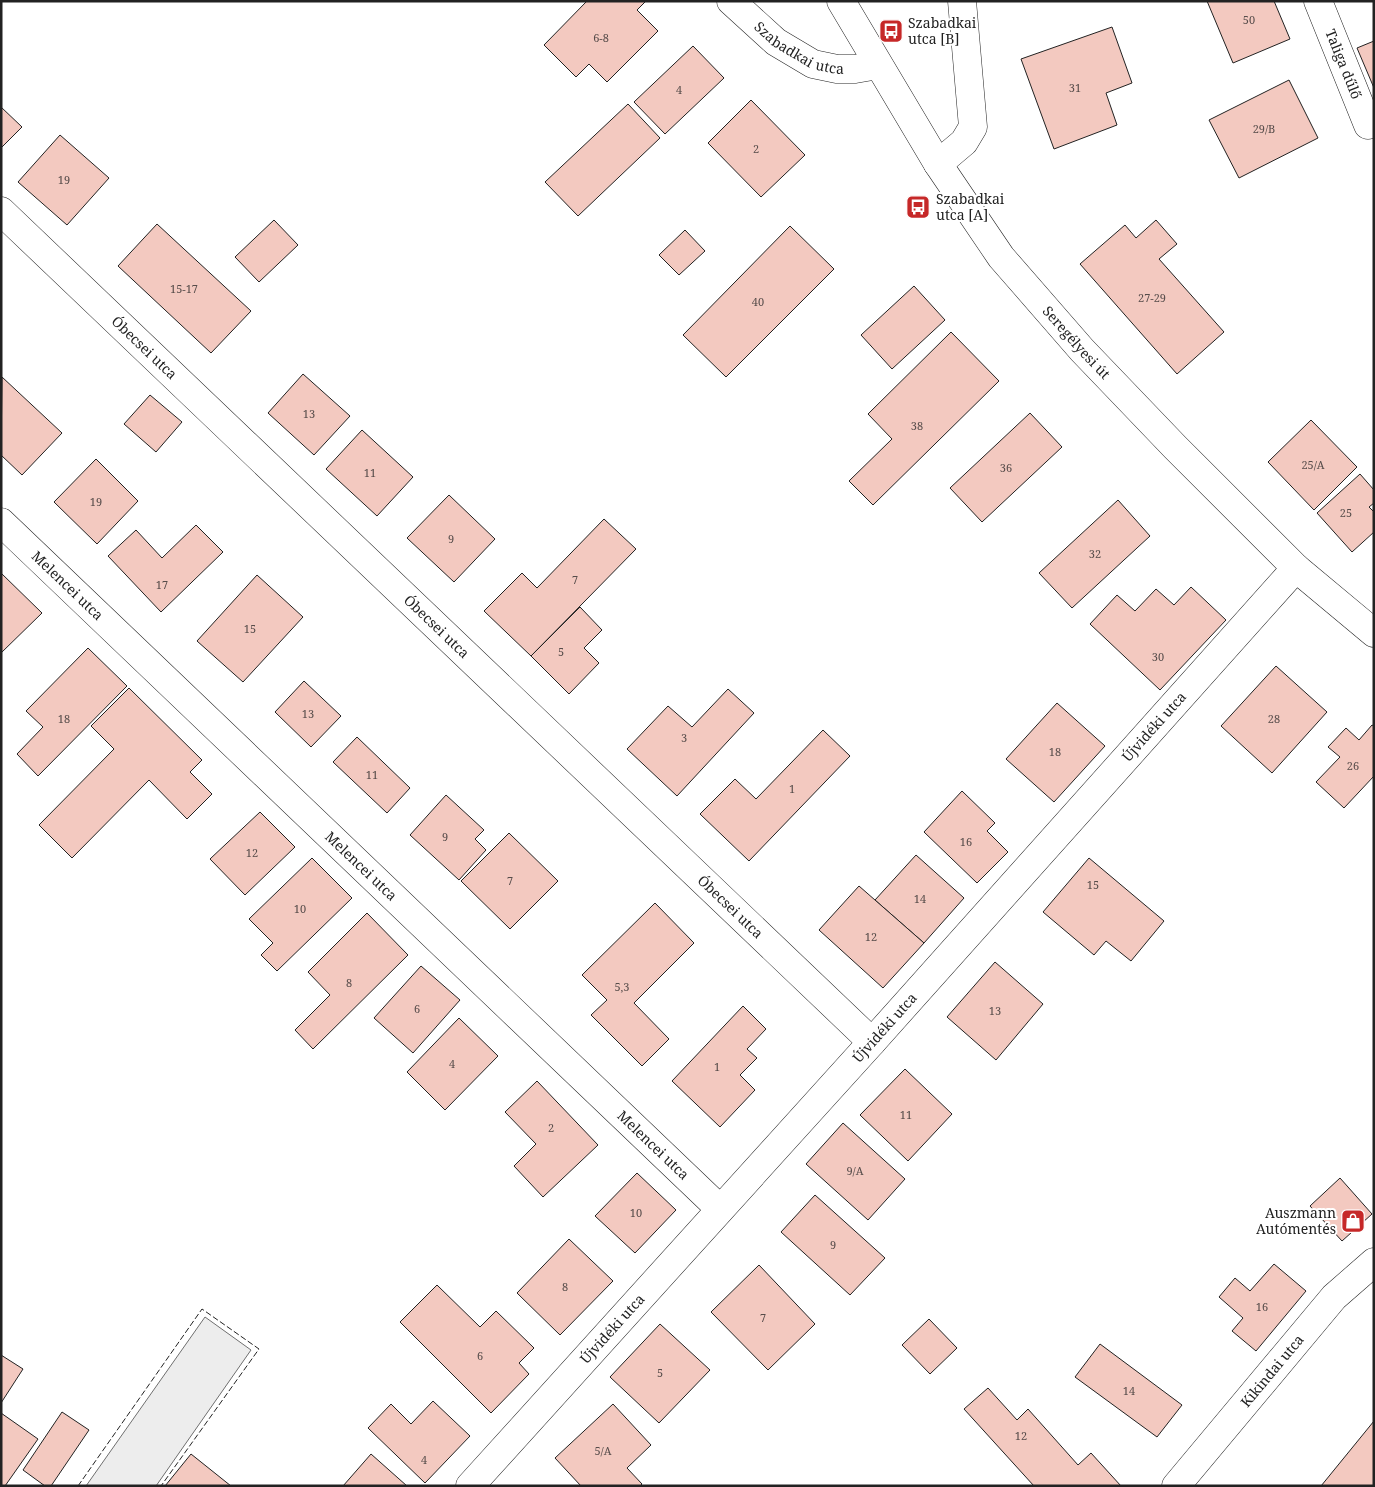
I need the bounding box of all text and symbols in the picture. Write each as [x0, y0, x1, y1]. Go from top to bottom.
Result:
house number: 50 [1243, 12, 1255, 27]
place label: Szabadkai utca [B] [908, 13, 977, 48]
street label: Szabadkai utca [751, 17, 844, 78]
bus stop icon: Szabadkai utca [B] [878, 18, 904, 44]
street label: Taliga dűlő [1321, 26, 1367, 102]
house number: 6-8 [593, 30, 609, 45]
house number: 31 [1069, 80, 1081, 95]
house number: 4 [676, 82, 682, 97]
house number: 29/B [1253, 121, 1275, 136]
house number: 2 [753, 141, 759, 156]
house number: 19 [58, 172, 70, 187]
place label: Szabadkai utca [A] [936, 189, 1005, 224]
bus stop icon: Szabadkai utca [A] [905, 194, 931, 220]
house number: 15-17 [170, 281, 198, 296]
house number: 27-29 [1138, 290, 1166, 305]
house number: 40 [752, 294, 764, 309]
street label: Seregélyesi út [1039, 302, 1115, 383]
street label: Óbecsei utca [108, 311, 182, 383]
house number: 13 [303, 406, 315, 421]
house number: 38 [911, 418, 923, 433]
house number: 25/A [1301, 457, 1325, 472]
house number: 36 [1000, 460, 1012, 475]
house number: 11 [364, 465, 376, 480]
house number: 19 [90, 494, 102, 509]
house number: 25 [1340, 505, 1352, 520]
house number: 9 [448, 531, 454, 546]
street label: Melencei utca [28, 546, 108, 624]
house number: 32 [1089, 546, 1101, 561]
house number: 7 [572, 572, 578, 587]
house number: 17 [156, 577, 168, 592]
street label: Óbecsei utca [400, 590, 474, 662]
house number: 15 [244, 621, 256, 636]
house number: 5 [558, 644, 564, 659]
house number: 30 [1152, 649, 1164, 664]
street label: Újvidéki utca [1117, 687, 1190, 765]
house number: 13 [302, 706, 314, 721]
house number: 18 [58, 711, 70, 726]
house number: 28 [1268, 711, 1280, 726]
house number: 3 [681, 730, 687, 745]
house number: 18 [1049, 744, 1061, 759]
house number: 26 [1347, 758, 1359, 773]
house number: 11 [366, 767, 378, 782]
house number: 1 [789, 781, 795, 796]
street label: Melencei utca [321, 827, 402, 905]
house number: 9 [442, 829, 448, 844]
house number: 16 [960, 834, 972, 849]
house number: 12 [246, 845, 258, 860]
street label: Óbecsei utca [694, 871, 768, 942]
house number: 7 [507, 873, 513, 888]
house number: 15 [1087, 877, 1099, 892]
house number: 14 [914, 891, 926, 906]
house number: 10 [294, 901, 306, 916]
house number: 12 [865, 929, 877, 944]
house number: 8 [346, 975, 352, 990]
house number: 5,3 [614, 979, 630, 994]
street label: Újvidéki utca [848, 988, 921, 1066]
house number: 6 [414, 1001, 420, 1016]
house number: 13 [989, 1003, 1001, 1018]
house number: 4 [449, 1056, 455, 1071]
house number: 1 [714, 1059, 720, 1074]
street label: Melencei utca [613, 1106, 694, 1184]
house number: 11 [900, 1107, 912, 1122]
house number: 2 [548, 1120, 554, 1135]
house number: 9/A [846, 1163, 864, 1178]
place label: Auszmann Autómentés [1256, 1203, 1336, 1238]
house number: 10 [630, 1205, 642, 1220]
shop icon: Auszmann Autómentés [1340, 1208, 1366, 1234]
house number: 9 [830, 1237, 836, 1252]
house number: 8 [562, 1279, 568, 1294]
street label: Újvidéki utca [575, 1289, 649, 1367]
house number: 16 [1256, 1299, 1268, 1314]
house number: 7 [760, 1310, 766, 1325]
street label: Kikindai utca [1236, 1330, 1308, 1411]
house number: 6 [477, 1348, 483, 1363]
house number: 5 [657, 1365, 663, 1380]
house number: 14 [1123, 1383, 1135, 1398]
house number: 12 [1015, 1428, 1027, 1443]
house number: 5/A [594, 1443, 612, 1458]
house number: 4 [421, 1452, 427, 1467]

